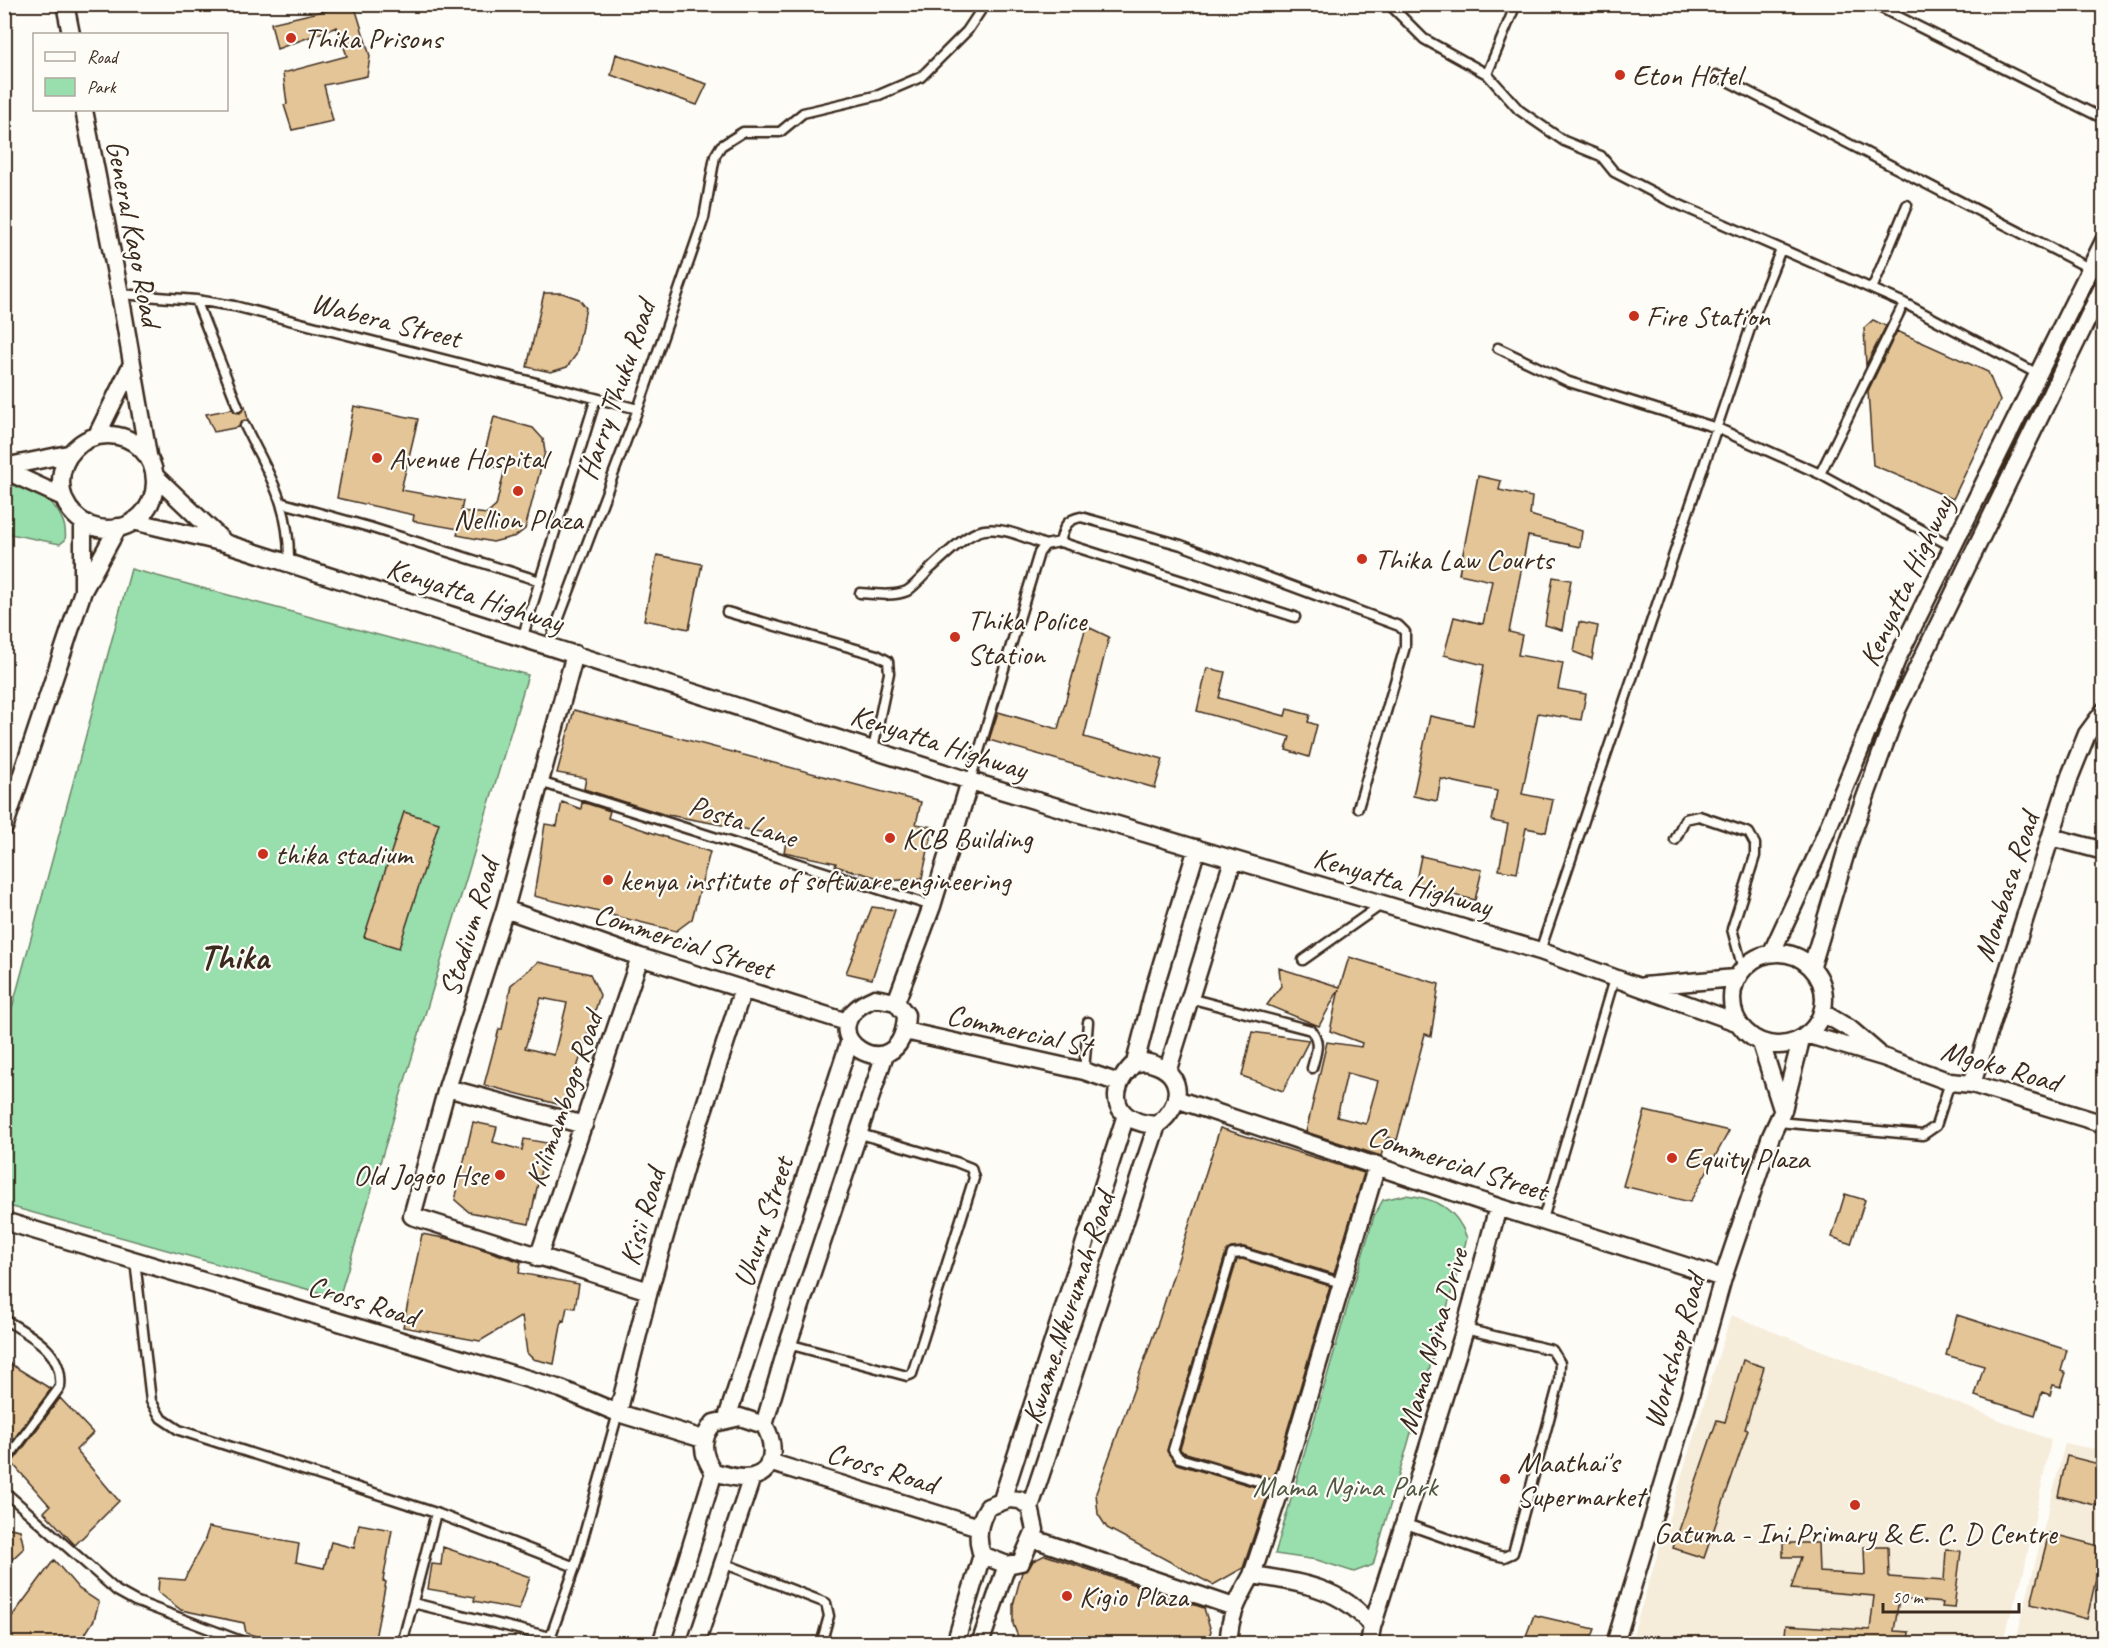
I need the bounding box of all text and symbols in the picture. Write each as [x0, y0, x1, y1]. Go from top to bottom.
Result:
place label: Thika Prisons [303, 19, 445, 57]
marker: Thika Prisons [284, 31, 298, 45]
legend [33, 33, 228, 111]
text: Road [87, 46, 120, 68]
place label: Eton Hotel [1632, 56, 1746, 94]
marker: Eton Hotel [1613, 68, 1627, 82]
text: Park [87, 76, 117, 98]
street label: General Kago Road [97, 137, 171, 333]
street label: Wabera Street [307, 283, 468, 358]
street label: Harry Thuku Road [568, 291, 666, 485]
place label: Fire Station [1646, 297, 1771, 335]
marker: Fire Station [1627, 309, 1641, 323]
place label: Avenue Hospital [389, 439, 552, 477]
marker: Avenue Hospital [370, 451, 384, 465]
marker: Nellion Plaza [511, 484, 525, 498]
street label: Kenyatta Highway [1850, 488, 1963, 672]
place label: Nellion Plaza [453, 500, 585, 538]
place label: Thika Law Courts [1374, 540, 1556, 578]
street label: Kenyatta Highway [382, 549, 570, 642]
marker: Thika Law Courts [1355, 552, 1369, 566]
place label: Thika Police Station [967, 601, 1089, 673]
marker: Thika Police Station [948, 630, 962, 644]
street label: Kenyatta Highway [846, 696, 1034, 789]
street label: Posta Lane [684, 786, 804, 857]
street label: Mombasa Road [1964, 804, 2049, 966]
place label: KCB Building [902, 819, 1034, 857]
marker: KCB Building [883, 831, 897, 845]
place label: thika stadium [275, 835, 414, 873]
street label: Kenyatta Highway [1310, 838, 1498, 926]
marker: thika stadium [256, 847, 270, 861]
street label: Stadium Road [430, 851, 509, 1001]
place label: kenya institute of software engineering [620, 861, 1013, 899]
marker: kenya institute of software engineering [601, 873, 615, 887]
street label: Commercial Street [589, 894, 782, 989]
district label: Thika [199, 934, 272, 980]
street label: Commercial St [943, 995, 1099, 1066]
street label: Kilimambogo Road [516, 1003, 613, 1191]
street label: Mgoko Road [1937, 1031, 2069, 1102]
street label: Commercial Street [1363, 1116, 1556, 1211]
place label: Equity Plaza [1684, 1139, 1811, 1177]
street label: Uhuru Street [724, 1149, 803, 1292]
marker: Equity Plaza [1665, 1151, 1679, 1165]
place label: Old Jogoo Hse [353, 1156, 490, 1194]
street label: Kisii Road [610, 1160, 675, 1270]
marker: Old Jogoo Hse [493, 1168, 507, 1182]
street label: Kwame Nkurumah Road [1013, 1183, 1125, 1429]
street label: Mama Ngina Drive [1387, 1242, 1477, 1438]
street label: Cross Road [303, 1266, 427, 1337]
street label: Workshop Road [1634, 1266, 1715, 1432]
street label: Cross Road [822, 1433, 946, 1504]
place label: Maathai's Supermarket [1517, 1443, 1649, 1515]
park label: Mama Ngina Park [1253, 1467, 1439, 1505]
marker: Maathai's Supermarket [1498, 1472, 1512, 1486]
marker: Gatuma - Ini Primary & E. C. D Centre [1848, 1498, 1862, 1512]
place label: Gatuma - Ini Primary & E. C. D Centre [1654, 1514, 2059, 1552]
scale bar [1883, 1576, 2020, 1614]
place label: Kigio Plaza [1079, 1577, 1190, 1615]
text: 50 m [1892, 1586, 1925, 1608]
marker: Kigio Plaza [1060, 1589, 1074, 1603]

